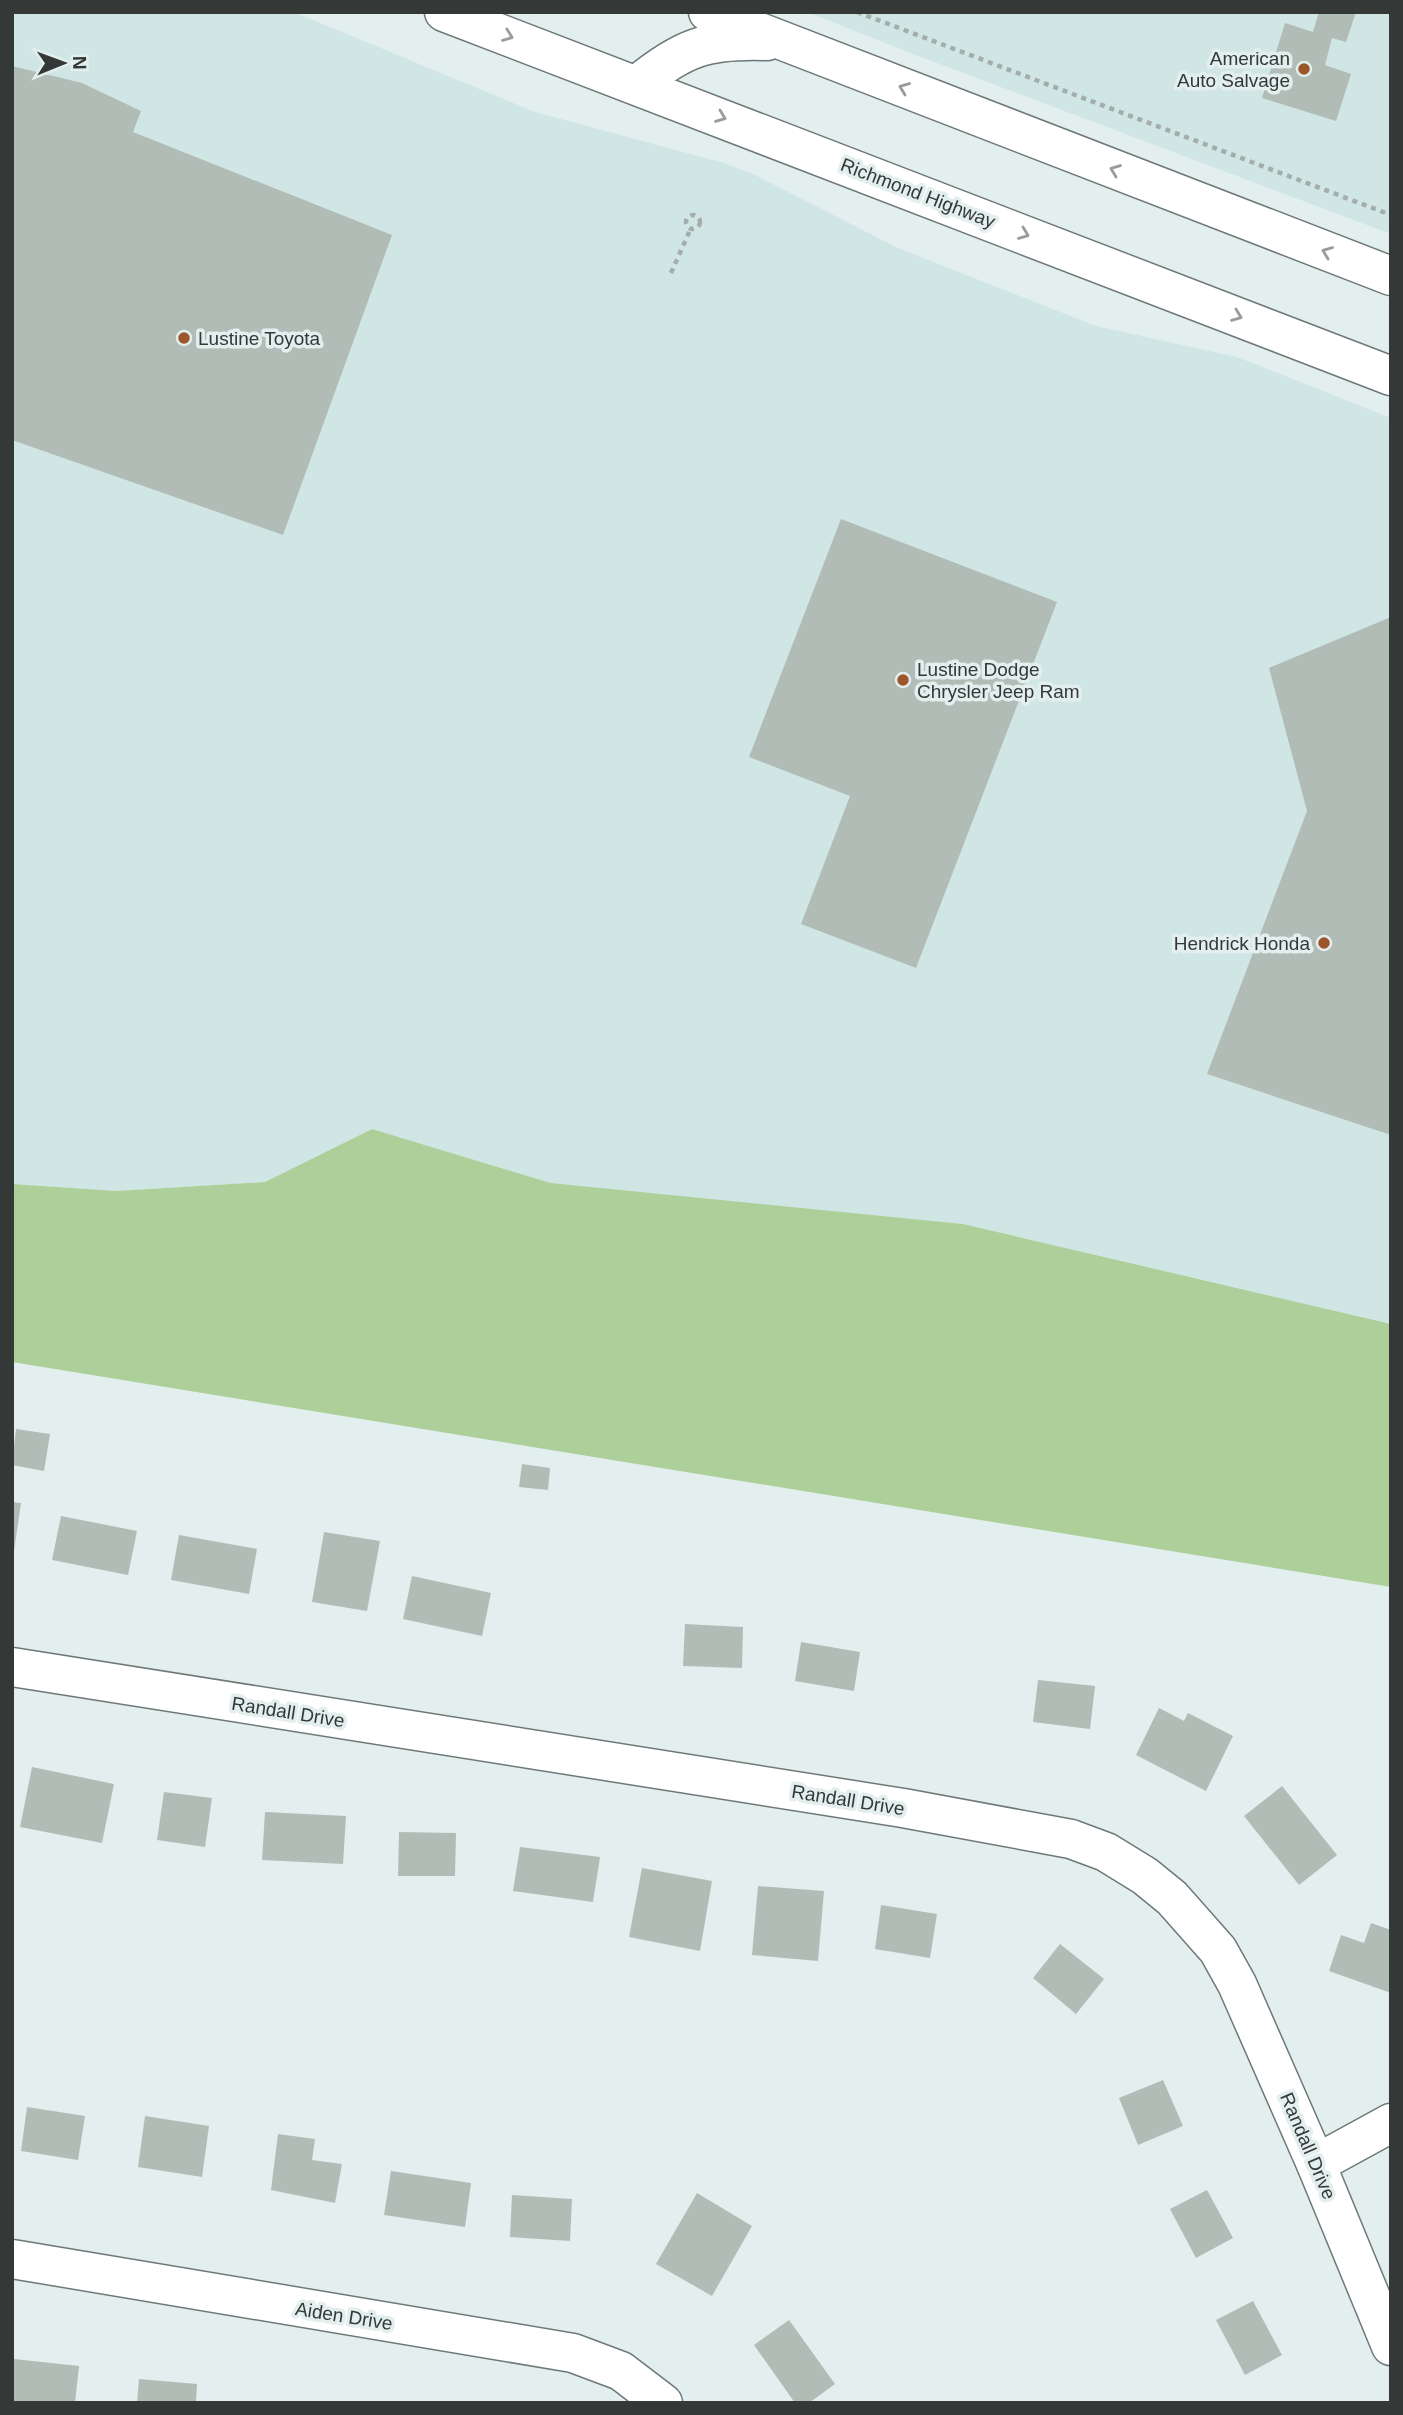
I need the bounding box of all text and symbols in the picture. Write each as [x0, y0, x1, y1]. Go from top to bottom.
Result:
north arrow [28, 28, 98, 98]
one-way arrow [501, 28, 513, 42]
place label: American Auto Salvage [1177, 48, 1290, 91]
text: N [69, 56, 90, 70]
marker: American Auto Salvage [1296, 61, 1312, 77]
one-way arrow [899, 82, 911, 96]
one-way arrow [714, 109, 726, 123]
street label: Richmond Highway [838, 154, 999, 232]
one-way arrow [1109, 165, 1121, 179]
one-way arrow [1018, 226, 1030, 240]
one-way arrow [1322, 246, 1334, 260]
one-way arrow [1230, 308, 1242, 322]
place label: Lustine Toyota [198, 328, 321, 349]
marker: Lustine Toyota [176, 330, 192, 346]
place label: Lustine Dodge Chrysler Jeep Ram [917, 659, 1080, 702]
marker: Lustine Dodge Chrysler Jeep Ram [895, 672, 911, 688]
place label: Hendrick Honda [1174, 933, 1310, 954]
marker: Hendrick Honda [1316, 935, 1332, 951]
street label: Randall Drive [230, 1693, 346, 1731]
street label: Randall Drive [790, 1781, 906, 1819]
street label: Randall Drive [1276, 2089, 1340, 2203]
street label: Aiden Drive [294, 2298, 394, 2334]

